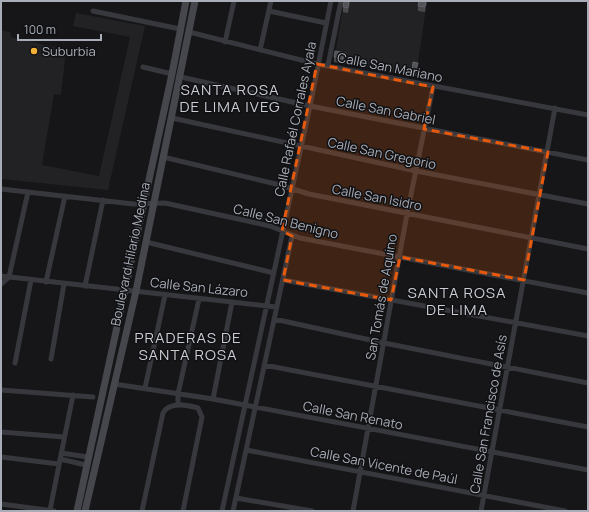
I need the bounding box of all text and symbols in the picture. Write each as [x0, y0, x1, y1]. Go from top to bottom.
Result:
scale bar [18, 16, 101, 42]
text: 100 m [24, 21, 56, 38]
street label: Calle Rafaél Corrales Ayala [270, 40, 320, 198]
place label: Suburbia [42, 42, 96, 60]
marker: Suburbia [29, 46, 39, 56]
street label: Calle San Mariano [336, 48, 444, 86]
district label: SANTA ROSA DE LIMA IVEG [179, 79, 281, 117]
street label: Calle San Gabriel [335, 92, 437, 128]
street label: Calle San Gregorio [326, 133, 438, 173]
street label: Calle San Isidro [331, 179, 424, 215]
street label: Boulevard Hilario Medina [106, 180, 154, 328]
street label: Calle San Benigno [232, 199, 341, 243]
street label: San Tomás de Aquino [361, 232, 401, 361]
street label: Calle San Lázaro [149, 273, 249, 301]
district label: SANTA ROSA DE LIMA [407, 282, 507, 320]
district label: PRADERAS DE SANTA ROSA [134, 327, 242, 365]
street label: Calle San Francisco de Asís [465, 333, 511, 495]
street label: Calle San Renato [301, 396, 405, 434]
street label: Calle San Vicente de Paúl [309, 442, 459, 488]

